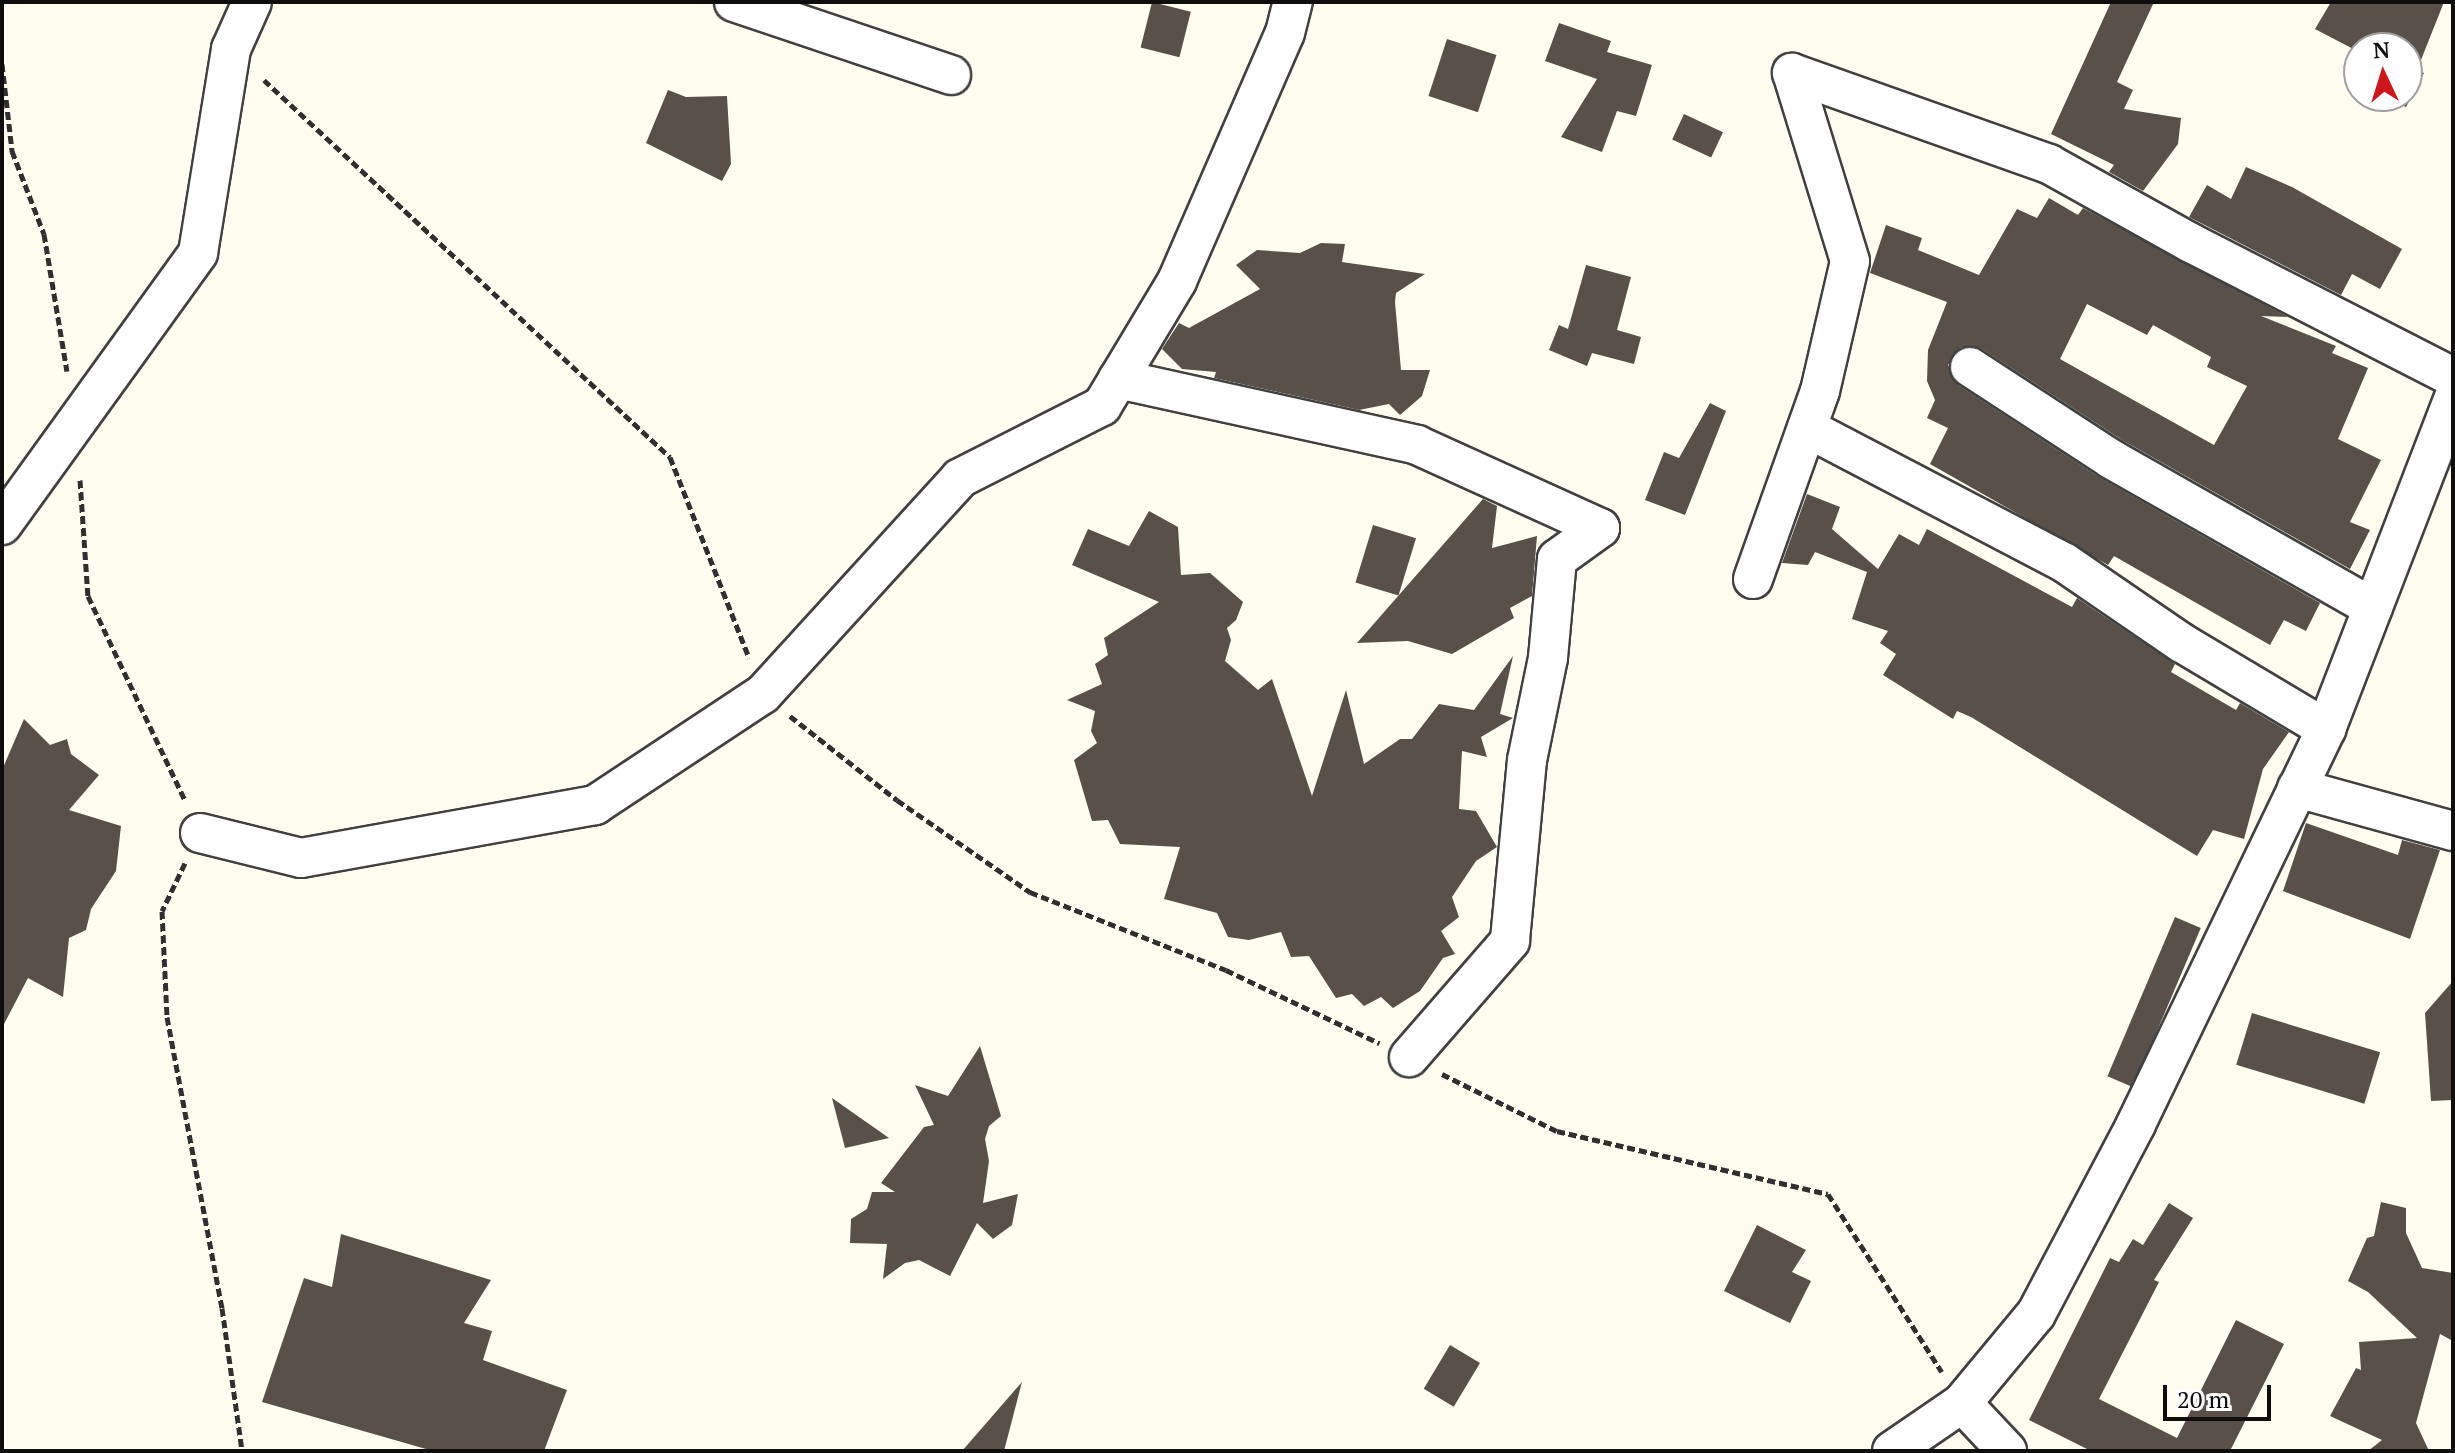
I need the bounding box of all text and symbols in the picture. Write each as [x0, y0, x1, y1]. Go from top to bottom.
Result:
north arrow [2343, 32, 2423, 112]
text: N [2372, 35, 2391, 65]
scale bar [2167, 1369, 2275, 1419]
text: 20 m [2177, 1383, 2229, 1415]

